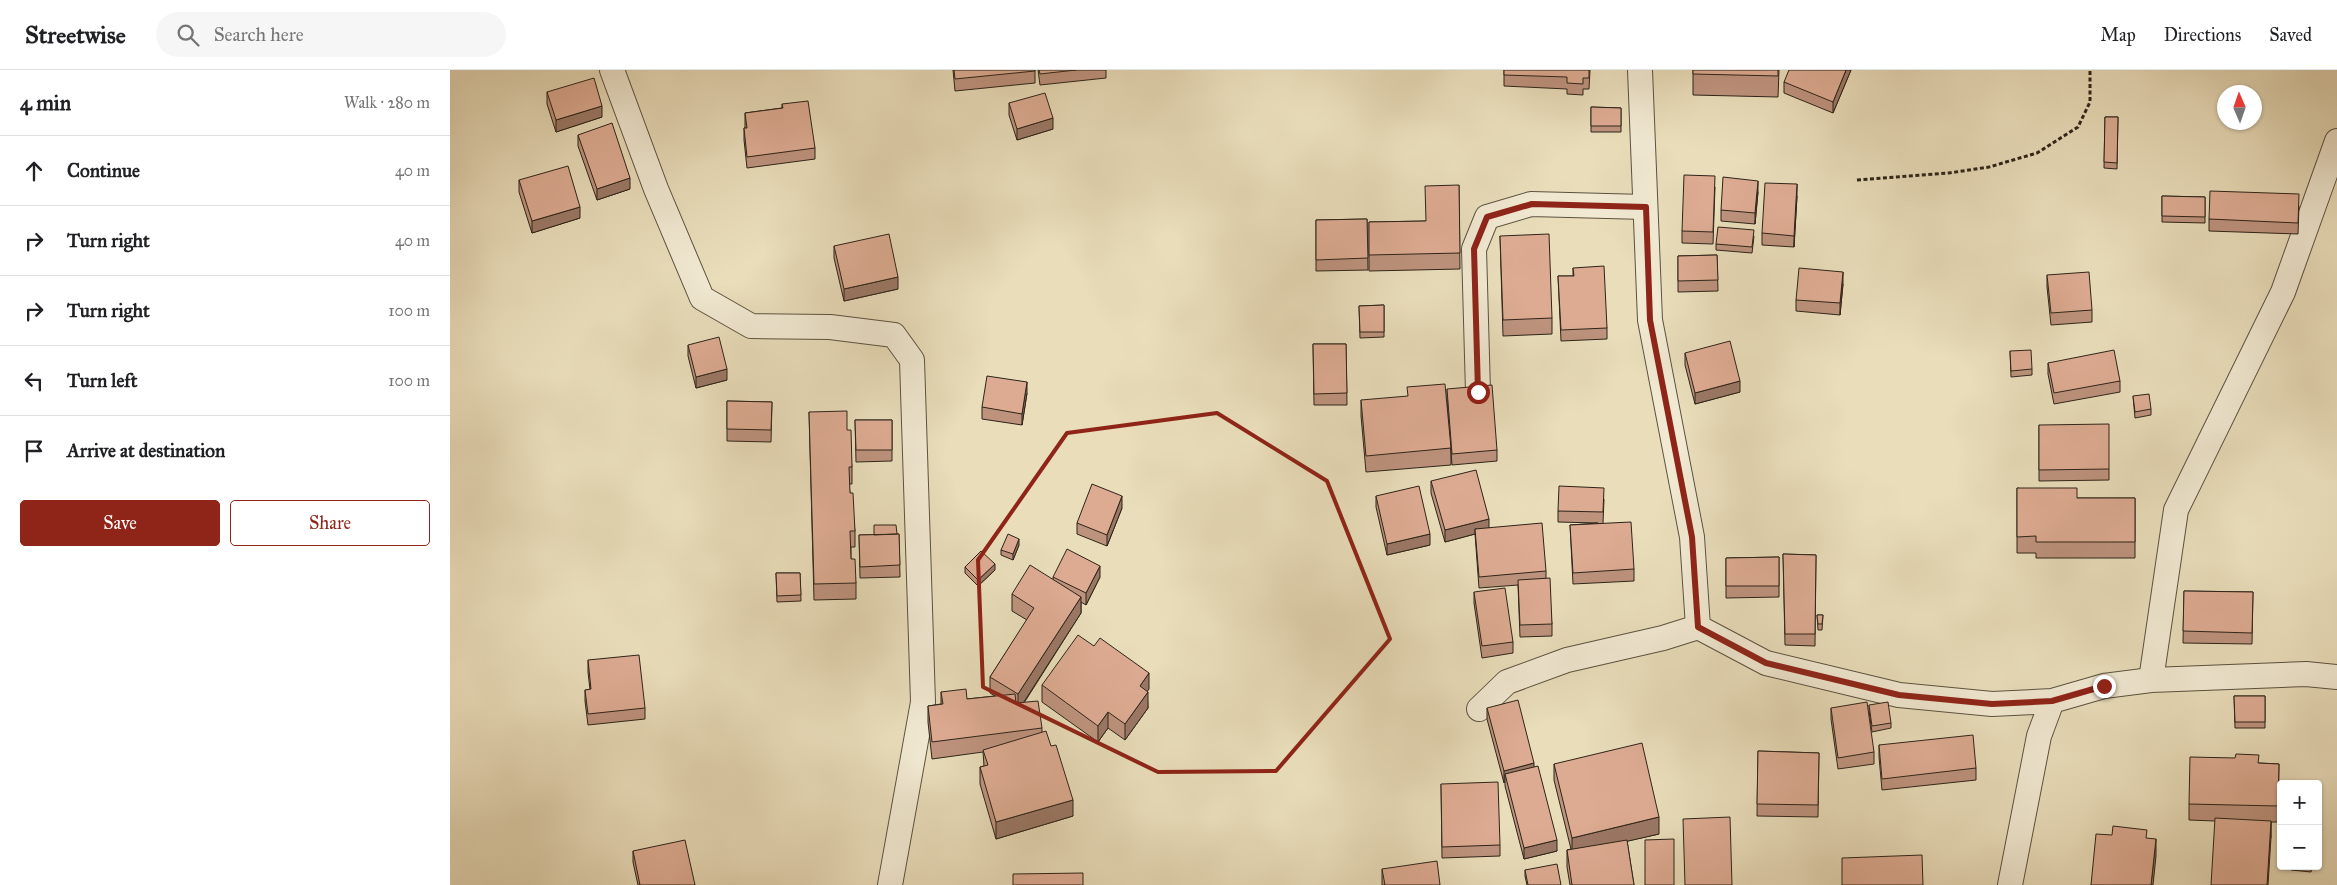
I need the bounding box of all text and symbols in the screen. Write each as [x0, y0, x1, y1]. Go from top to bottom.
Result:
search box [156, 12, 506, 57]
text: Streetwise [25, 20, 126, 50]
icon: search [174, 21, 202, 49]
text: Search here [214, 23, 304, 46]
text: Map [2100, 24, 2136, 46]
text: Directions [2164, 24, 2241, 46]
text: Saved [2269, 24, 2312, 46]
north arrow [2217, 85, 2262, 130]
text: 4 min [20, 90, 71, 116]
text: Walk · 280 m [344, 93, 430, 112]
icon: ahead [20, 157, 48, 185]
text: Continue [67, 159, 140, 182]
text: 40 m [395, 161, 430, 180]
icon: right [20, 227, 48, 255]
text: Turn right [67, 229, 150, 252]
text: 40 m [395, 231, 430, 250]
icon: right [20, 297, 48, 325]
text: Turn right [67, 299, 150, 322]
text: 100 m [388, 301, 430, 320]
icon: left [20, 367, 48, 395]
text: Turn left [67, 369, 137, 392]
text: 100 m [388, 371, 430, 390]
route start [1467, 381, 1490, 404]
icon: arrive [20, 437, 48, 465]
text: Arrive at destination [67, 439, 225, 462]
button: Save [20, 500, 220, 546]
button: Share [230, 500, 430, 546]
route end [2093, 675, 2116, 698]
map controls [2277, 780, 2322, 870]
button: + [2277, 780, 2322, 825]
button: − [2277, 825, 2322, 870]

